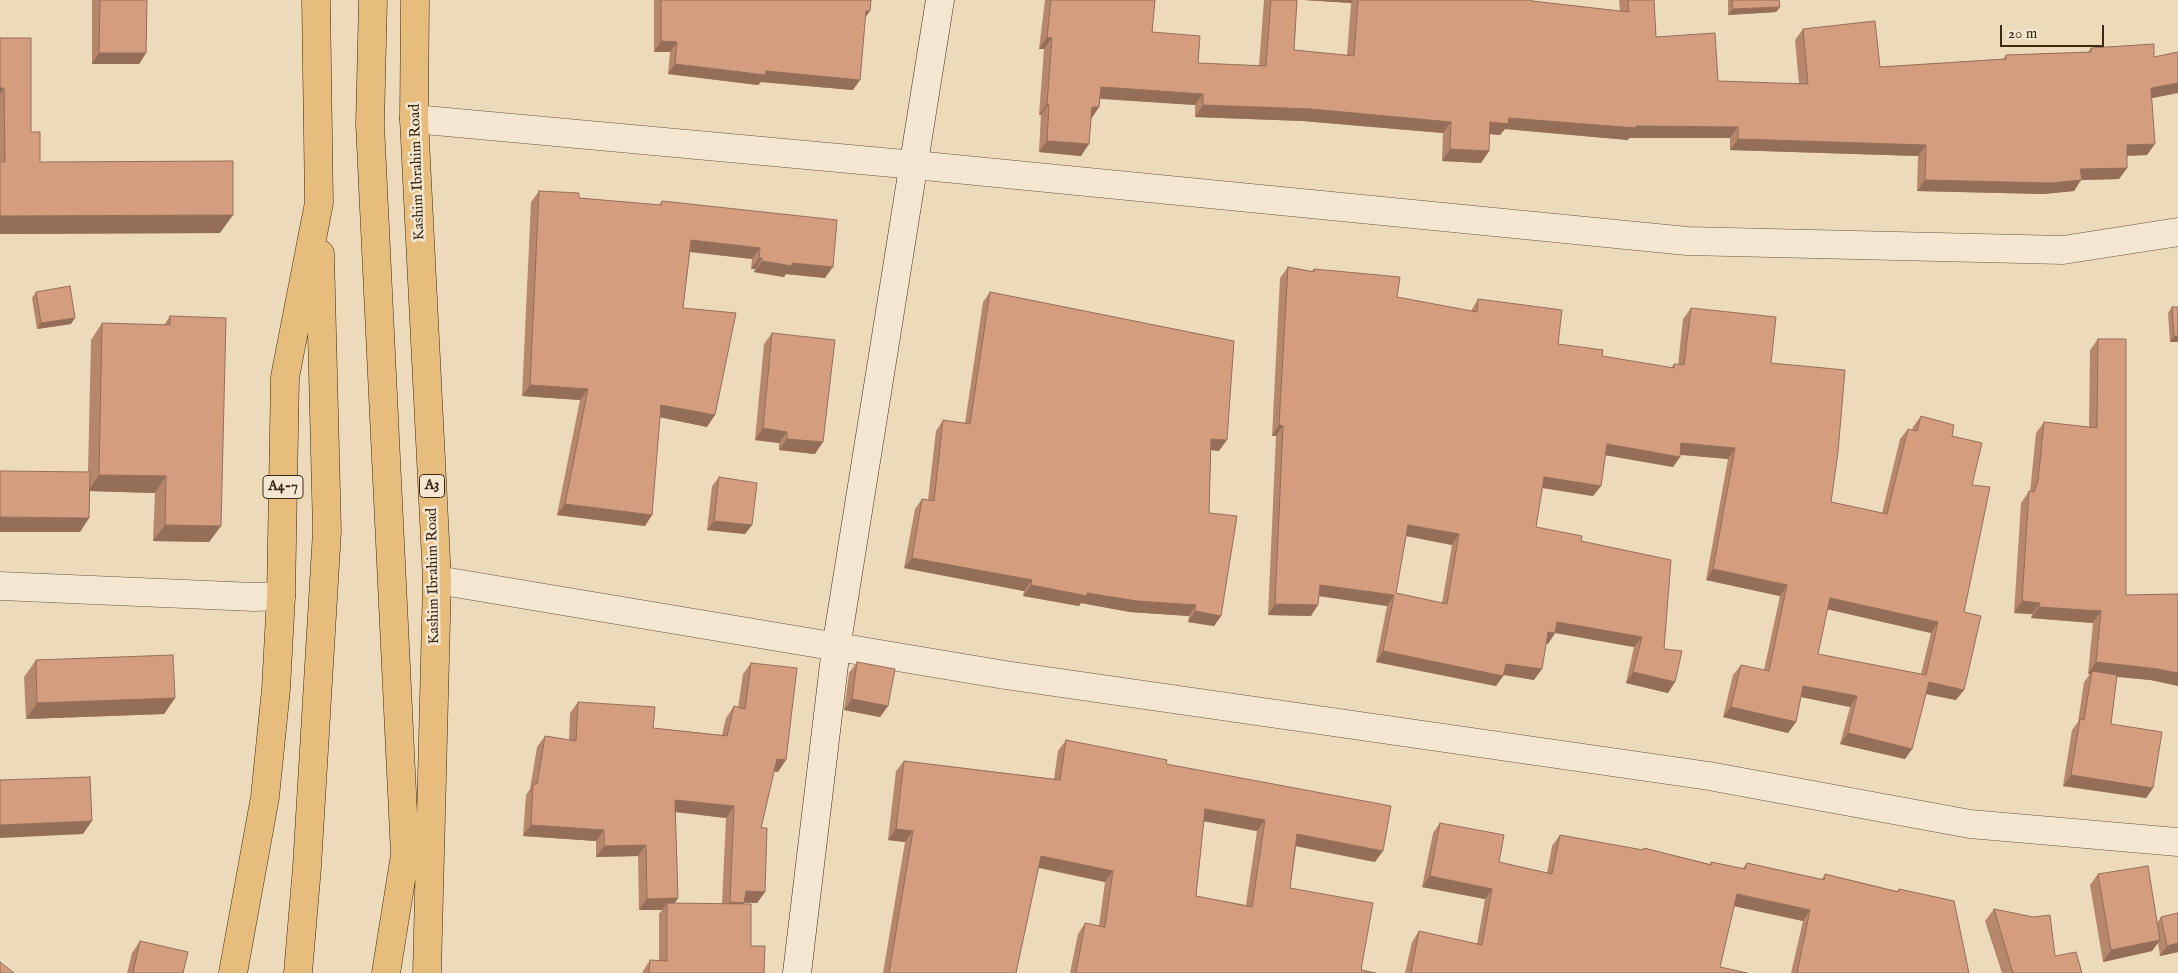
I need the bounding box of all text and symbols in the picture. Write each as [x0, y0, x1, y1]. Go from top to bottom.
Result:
scale bar [2003, 15, 2107, 47]
text: 20 m [2008, 24, 2037, 43]
street label: Kashim Ibrahim Road [407, 103, 429, 241]
road number: A3 [420, 474, 444, 498]
road number: A4-7 [263, 476, 303, 498]
street label: Kashim Ibrahim Road [424, 508, 444, 644]

